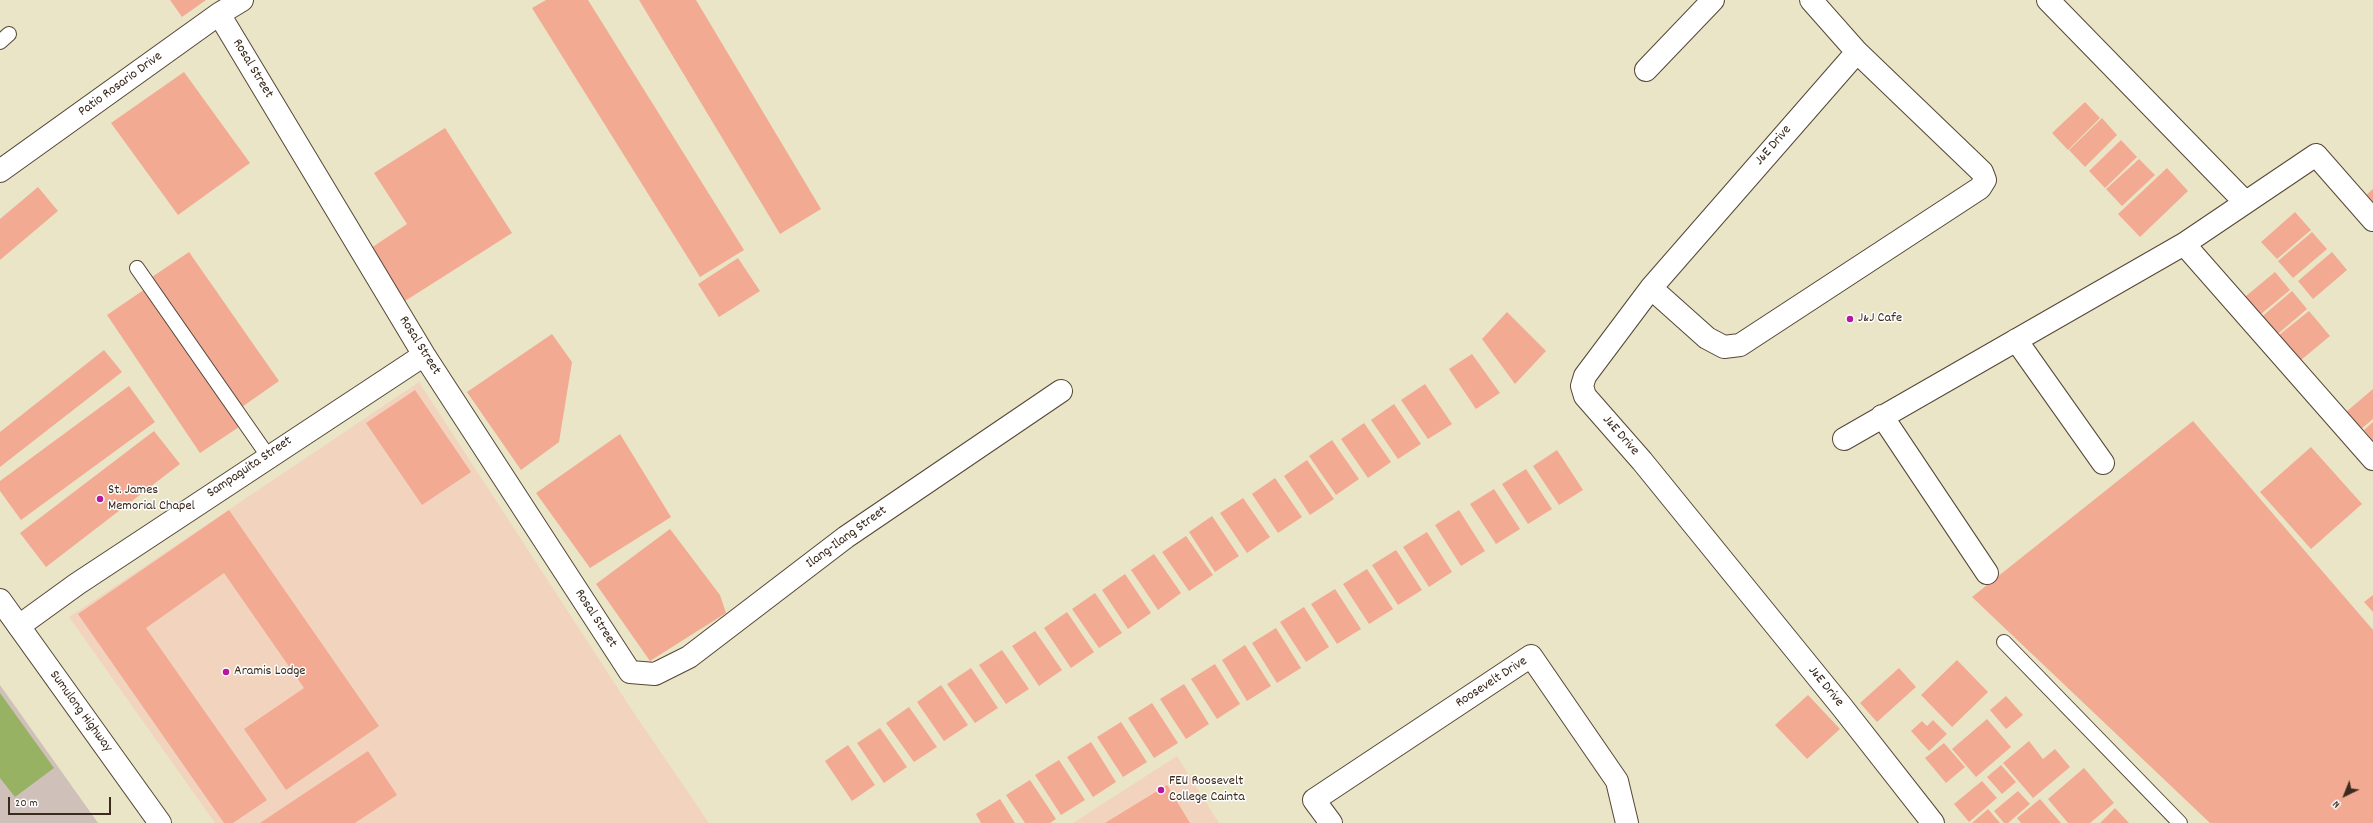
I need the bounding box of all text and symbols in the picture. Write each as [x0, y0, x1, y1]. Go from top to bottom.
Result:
street label: Rosal Street [228, 36, 276, 102]
street label: Patio Rosario Drive [76, 49, 166, 121]
street label: J&E Drive [1752, 122, 1796, 170]
place label: J&J Cafe [1858, 311, 1902, 327]
street label: Rosal Street [394, 314, 444, 378]
marker: J&J Cafe [1845, 314, 1855, 324]
street label: J&E Drive [1598, 412, 1642, 460]
street label: Sampaguita Street [204, 433, 296, 503]
place label: St. James Memorial Chapel [108, 483, 195, 516]
marker: St. James Memorial Chapel [95, 494, 105, 504]
street label: Ilang-Ilang Street [803, 503, 891, 573]
street label: Rosal Street [570, 587, 620, 651]
street label: Roosevelt Drive [1453, 654, 1531, 712]
street label: J&E Drive [1803, 663, 1847, 711]
place label: Aramis Lodge [234, 664, 305, 680]
marker: Aramis Lodge [221, 667, 231, 677]
street label: Sumulong Highway [45, 668, 115, 756]
place label: FEU Roosevelt College Cainta [1169, 774, 1245, 806]
north arrow [2325, 775, 2365, 815]
marker: FEU Roosevelt College Cainta [1156, 785, 1166, 795]
scale bar [10, 789, 113, 815]
text: 20 m [15, 795, 38, 812]
text: N [2329, 796, 2344, 811]

